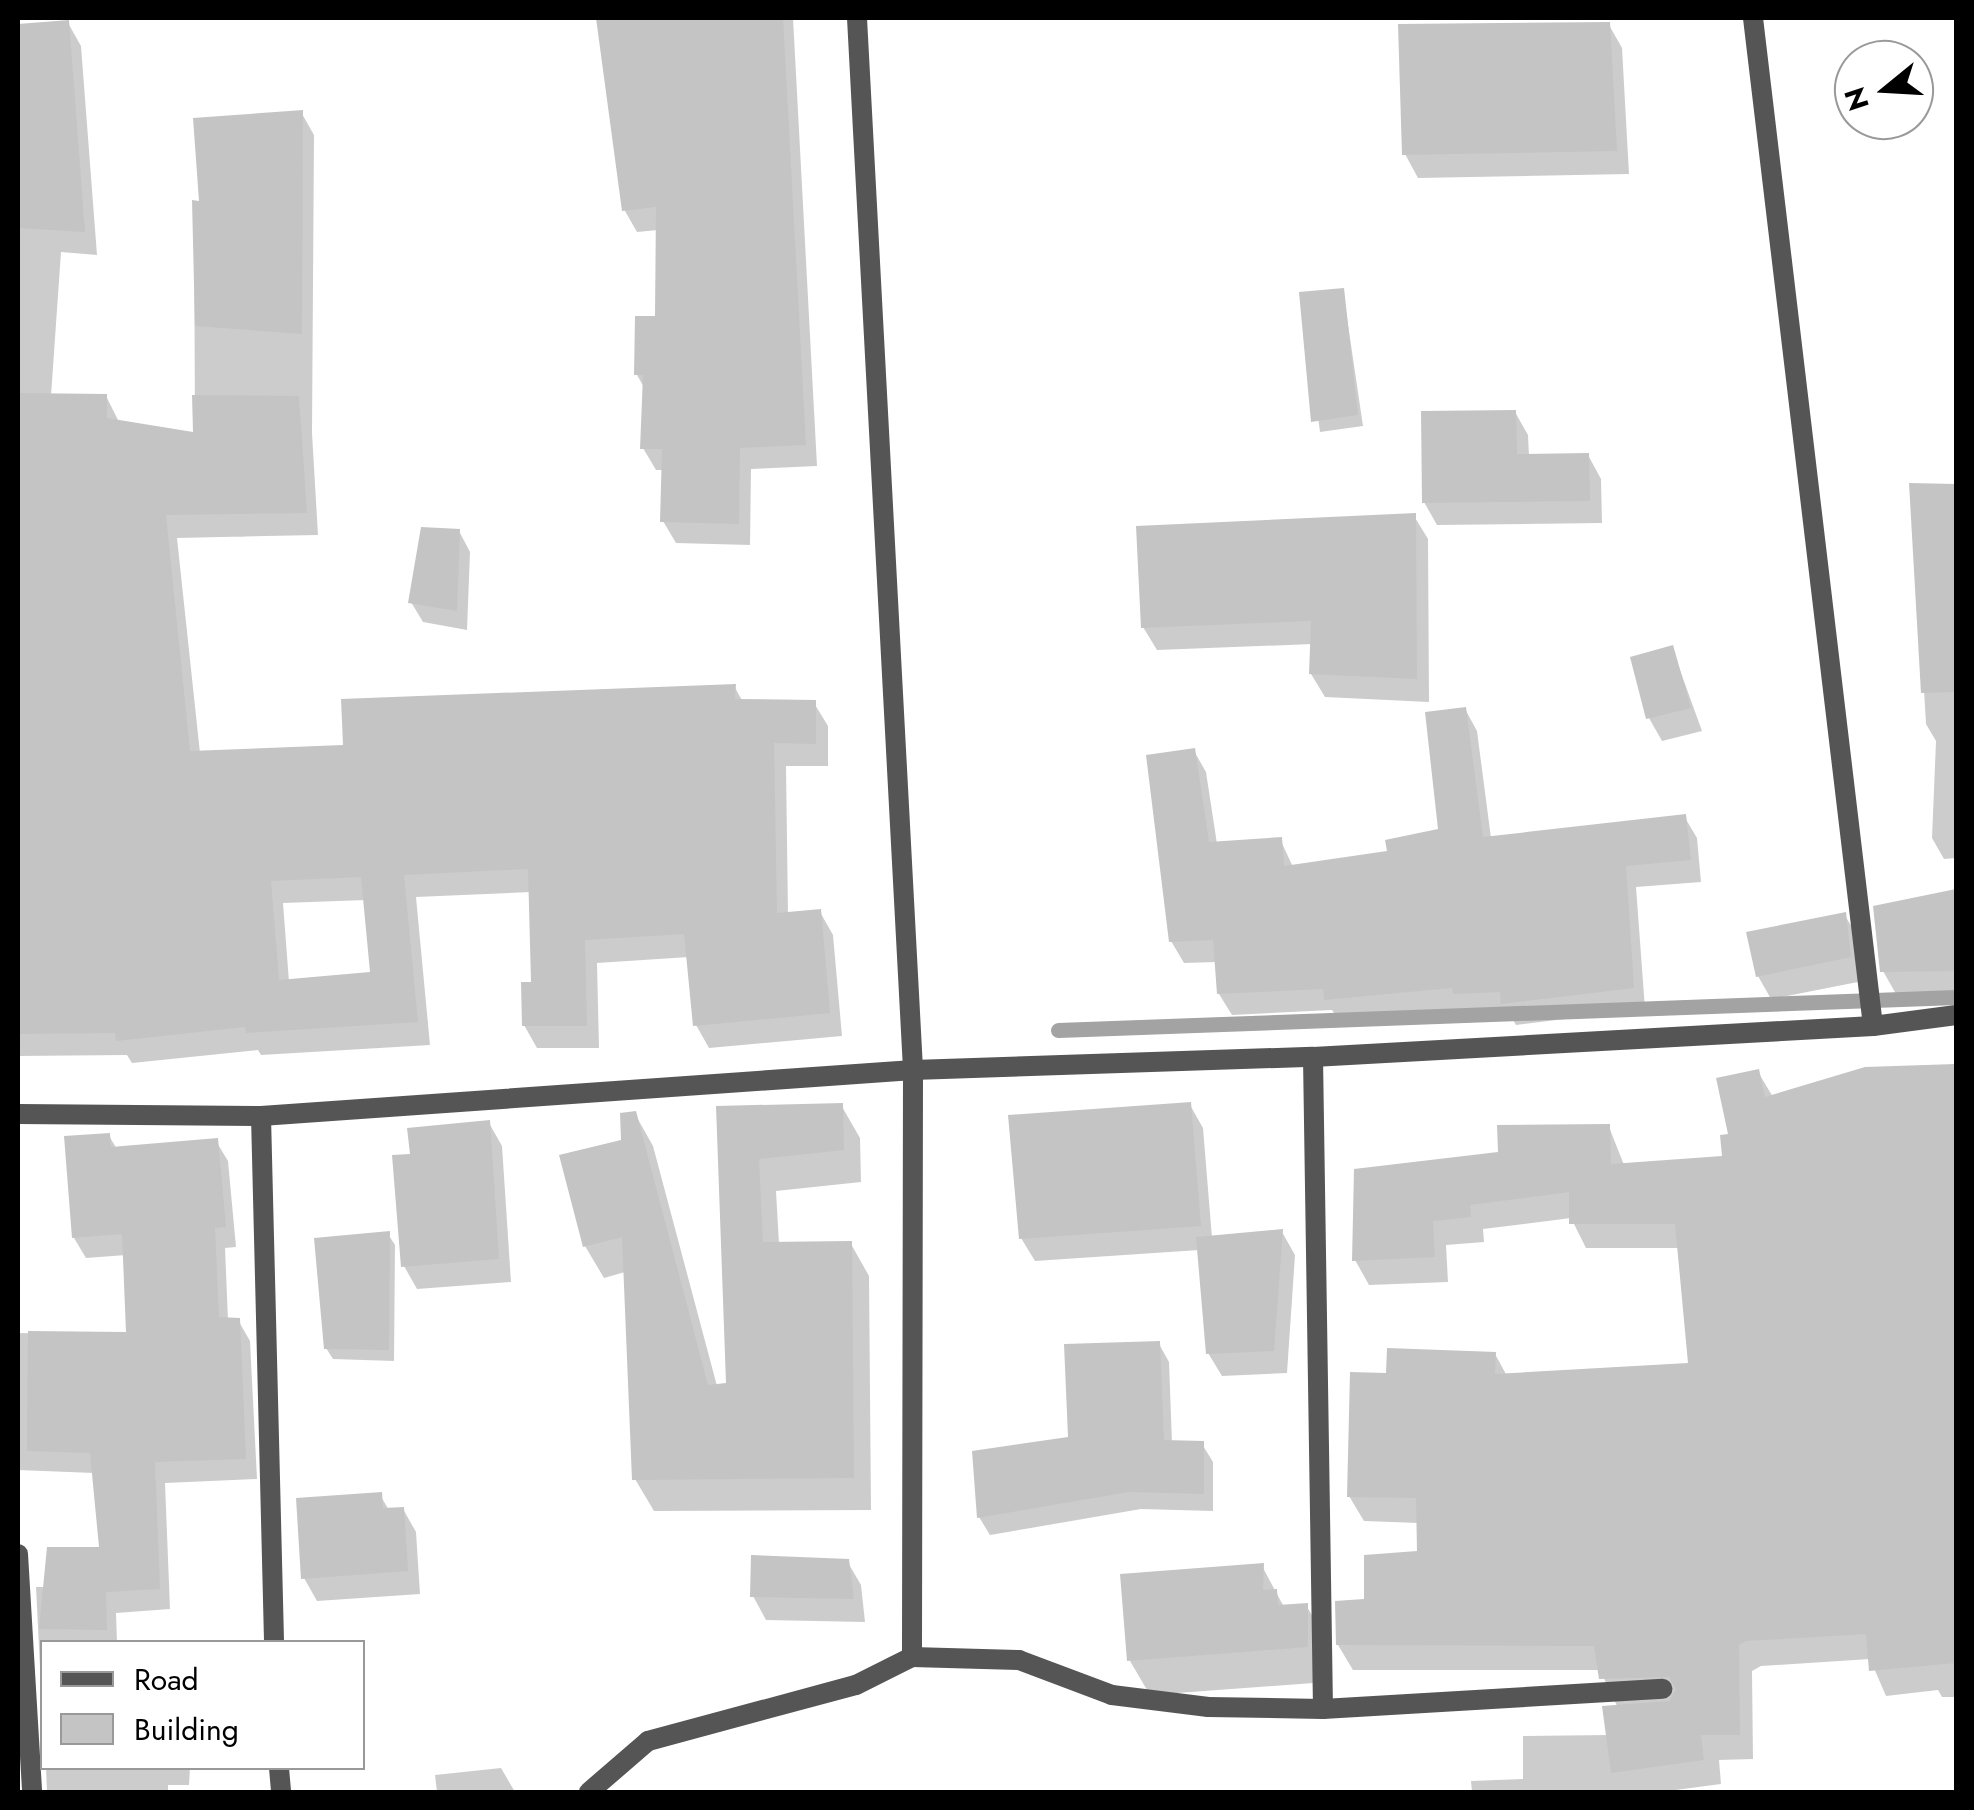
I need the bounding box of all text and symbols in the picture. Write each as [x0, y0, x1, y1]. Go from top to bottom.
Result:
north arrow [1834, 40, 1934, 140]
text: N [1834, 82, 1880, 116]
legend [40, 1640, 365, 1770]
text: Road [134, 1658, 199, 1701]
text: Building [134, 1708, 239, 1751]

